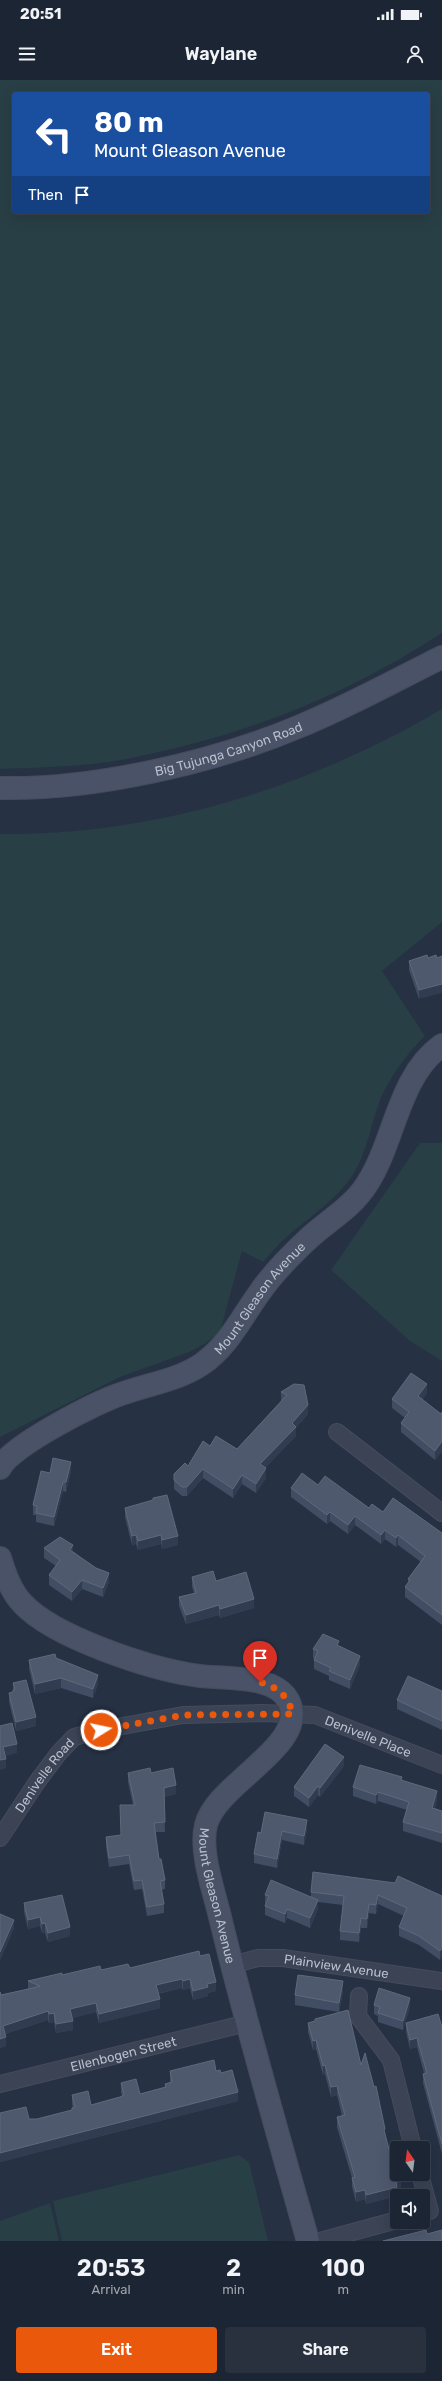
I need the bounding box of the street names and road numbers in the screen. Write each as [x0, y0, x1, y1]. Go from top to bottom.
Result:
street label: Big Tujunga Canyon Road [153, 719, 305, 779]
street label: Mount Gleason Avenue [211, 1239, 308, 1357]
street label: Denivelle Place [323, 1713, 413, 1760]
street label: Denivelle Road [12, 1735, 77, 1815]
street label: Mount Gleason Avenue [196, 1827, 238, 1965]
street label: Plainview Avenue [283, 1951, 390, 1981]
street label: Ellenbogen Street [69, 2034, 178, 2074]

